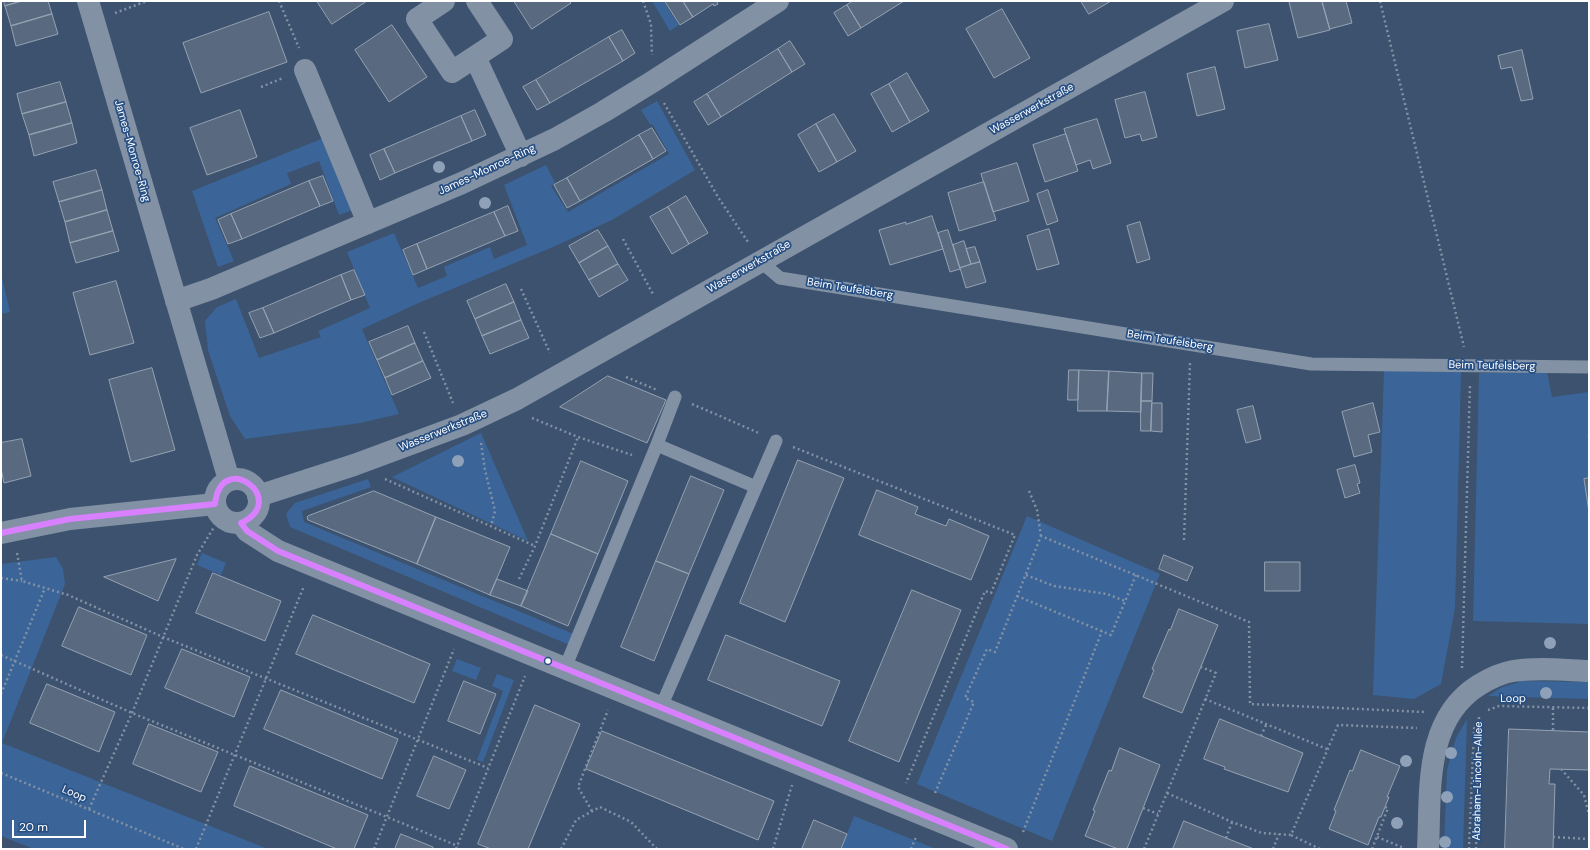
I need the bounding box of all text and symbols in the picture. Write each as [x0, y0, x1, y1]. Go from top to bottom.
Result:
street label: Wasserwerkstraße [988, 80, 1076, 138]
street label: James-Monroe-Ring [111, 99, 153, 203]
street label: James-Monroe-Ring [436, 142, 538, 198]
street label: Wasserwerkstraße [705, 238, 793, 296]
street label: Beim Teufelsberg [806, 276, 894, 302]
street label: Beim Teufelsberg [1126, 328, 1214, 354]
street label: Beim Teufelsberg [1448, 359, 1536, 373]
street label: Wasserwerkstraße [397, 407, 489, 455]
unlabelled marker [543, 656, 553, 666]
street label: Loop [1500, 692, 1526, 706]
street label: Abraham-Lincoln-Allee [1470, 721, 1486, 841]
street label: Loop [60, 783, 88, 805]
scale bar [14, 812, 88, 838]
text: 20 m [19, 819, 48, 835]

